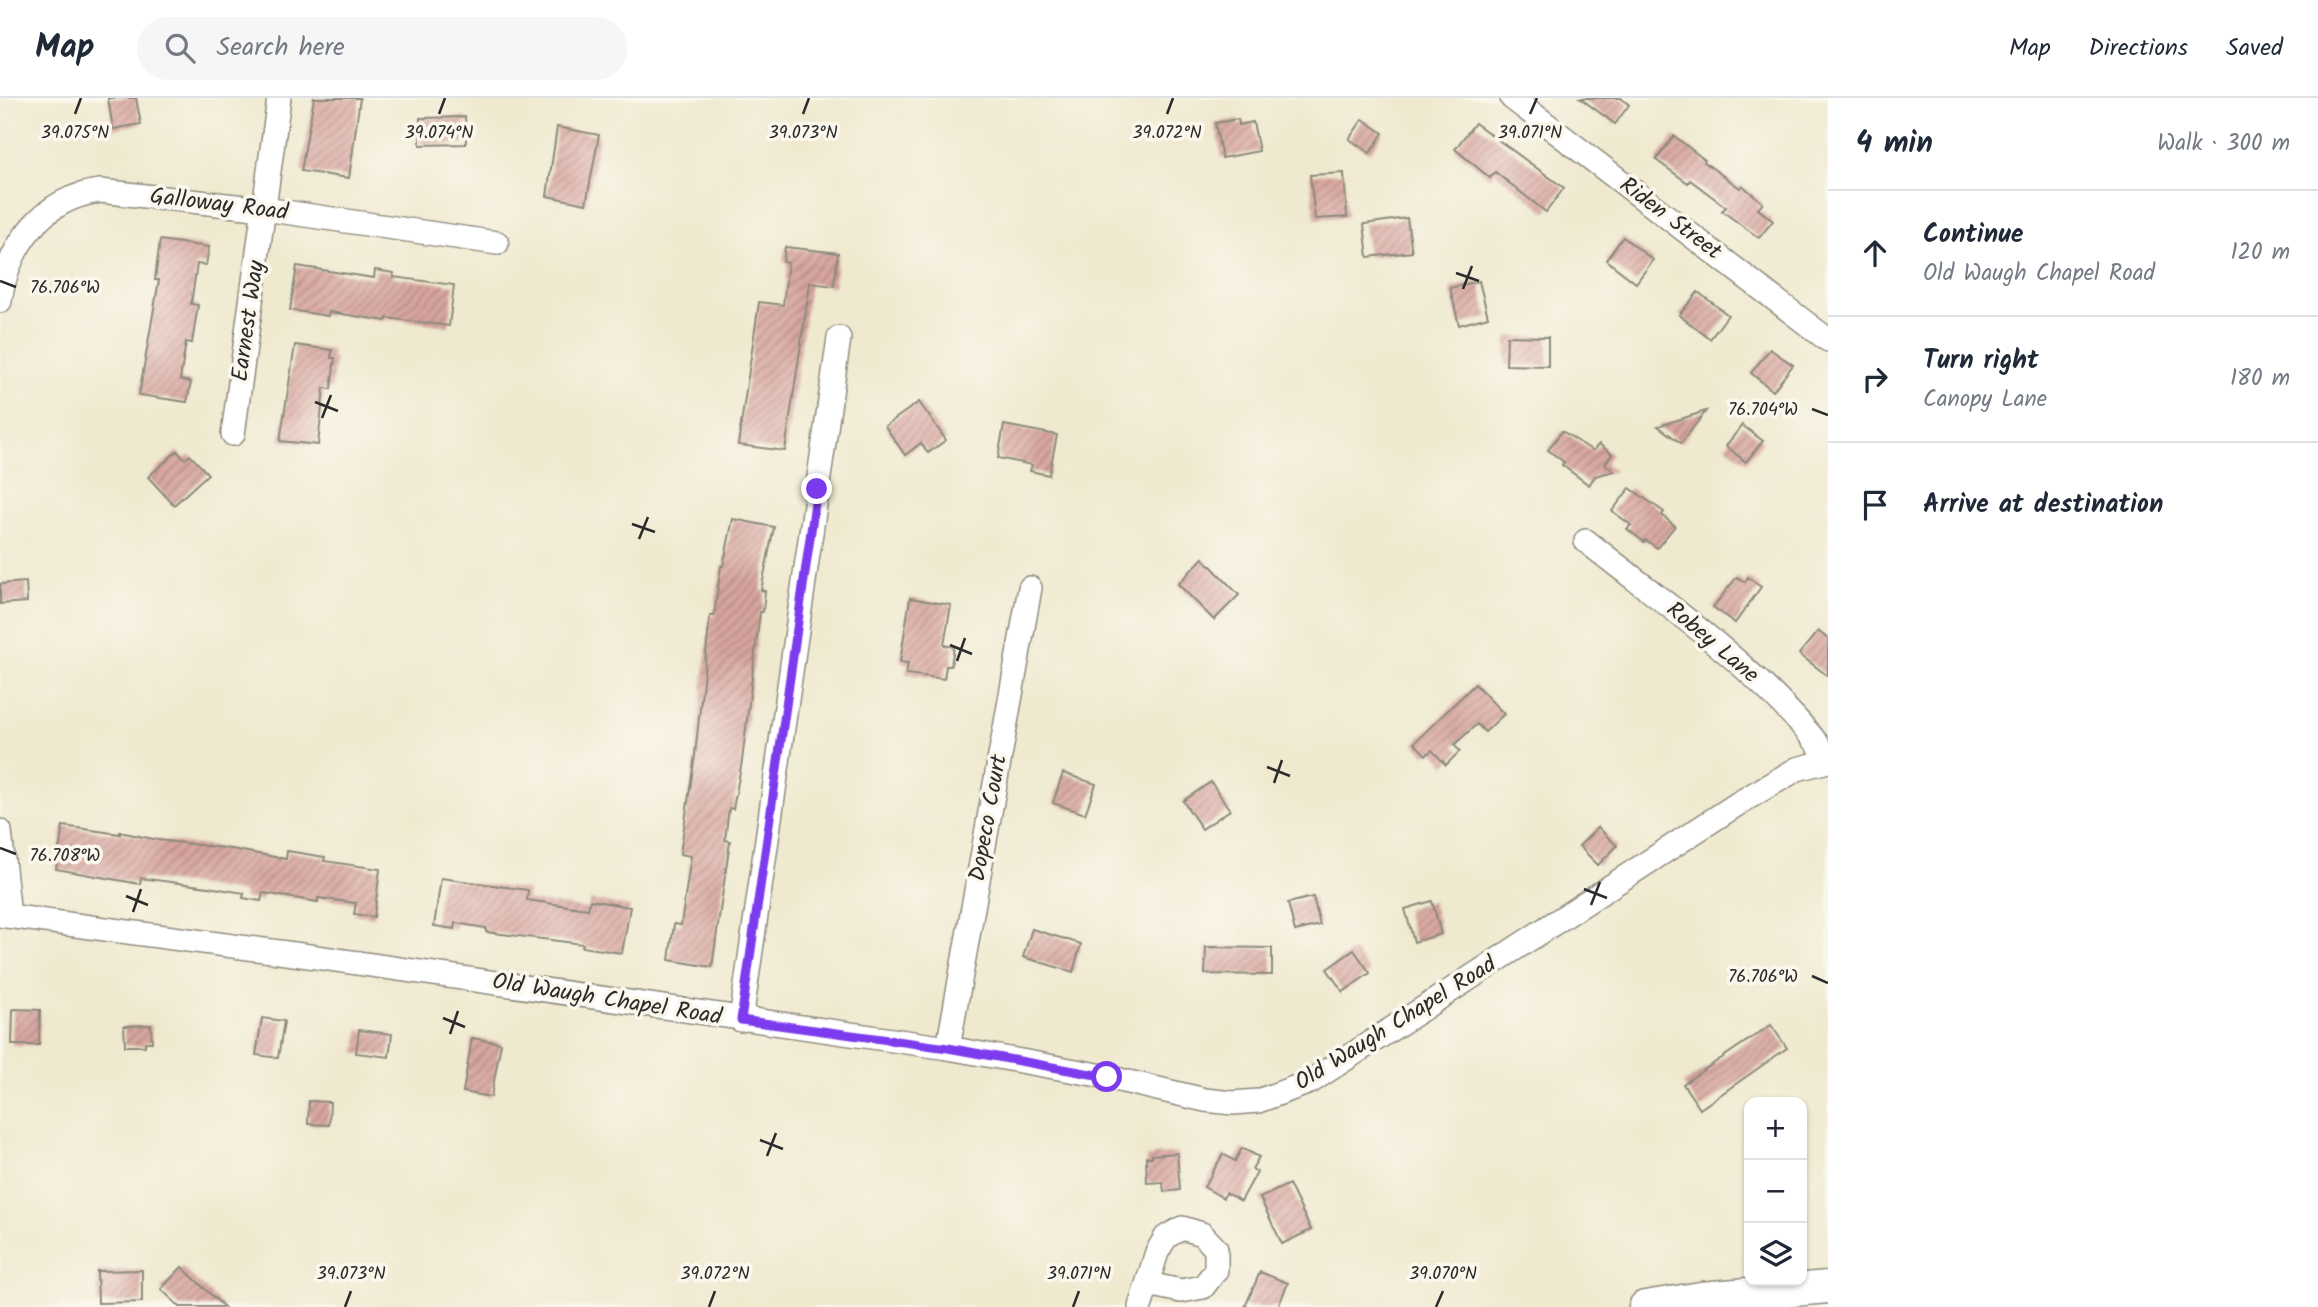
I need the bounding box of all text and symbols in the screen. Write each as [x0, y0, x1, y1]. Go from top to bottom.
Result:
search box [137, 17, 627, 80]
text: Map [35, 22, 95, 75]
text: Search here [217, 27, 345, 69]
icon: search [161, 29, 199, 67]
text: Map [2009, 29, 2051, 68]
text: Directions [2089, 29, 2188, 68]
text: Saved [2226, 29, 2283, 68]
text: 39.075°N [41, 119, 109, 148]
text: 39.074°N [405, 119, 473, 148]
text: 39.073°N [768, 119, 838, 148]
text: 39.072°N [1132, 119, 1202, 148]
text: 39.071°N [1498, 119, 1562, 148]
text: 4 min [1856, 120, 1933, 168]
text: Walk · 300 m [2157, 126, 2290, 162]
street label: Riden Street [1611, 168, 1730, 270]
street label: Galloway Road [148, 179, 291, 231]
text: Continue [1923, 214, 2024, 256]
icon: ahead [1856, 234, 1894, 272]
text: 120 m [2230, 235, 2290, 271]
text: Old Waugh Chapel Road [1923, 256, 2155, 292]
street label: Earnest Way [223, 258, 275, 384]
text: 76.706°W [30, 274, 100, 303]
text: Turn right [1923, 340, 2039, 382]
icon: right [1856, 360, 1894, 398]
text: 180 m [2230, 361, 2290, 397]
text: Canopy Lane [1923, 382, 2047, 418]
text: 76.704°W [1728, 396, 1798, 425]
route end [801, 473, 832, 504]
text: Arrive at destination [1923, 484, 2163, 526]
icon: arrive [1856, 486, 1894, 524]
street label: Robey Lane [1657, 593, 1767, 693]
street label: Dopeco Court [960, 751, 1018, 884]
text: 76.708°W [30, 842, 100, 871]
street label: Old Waugh Chapel Road [1288, 947, 1504, 1101]
text: 76.706°W [1728, 963, 1798, 992]
street label: Old Waugh Chapel Road [490, 964, 725, 1036]
route start [1091, 1061, 1122, 1092]
map controls [1744, 1097, 1807, 1286]
button: + [1744, 1097, 1807, 1160]
button: − [1744, 1160, 1807, 1223]
button: layers [1744, 1223, 1807, 1286]
text: 39.073°N [316, 1260, 386, 1289]
text: 39.072°N [680, 1260, 750, 1289]
text: 39.071°N [1047, 1260, 1111, 1289]
text: 39.070°N [1409, 1260, 1477, 1289]

